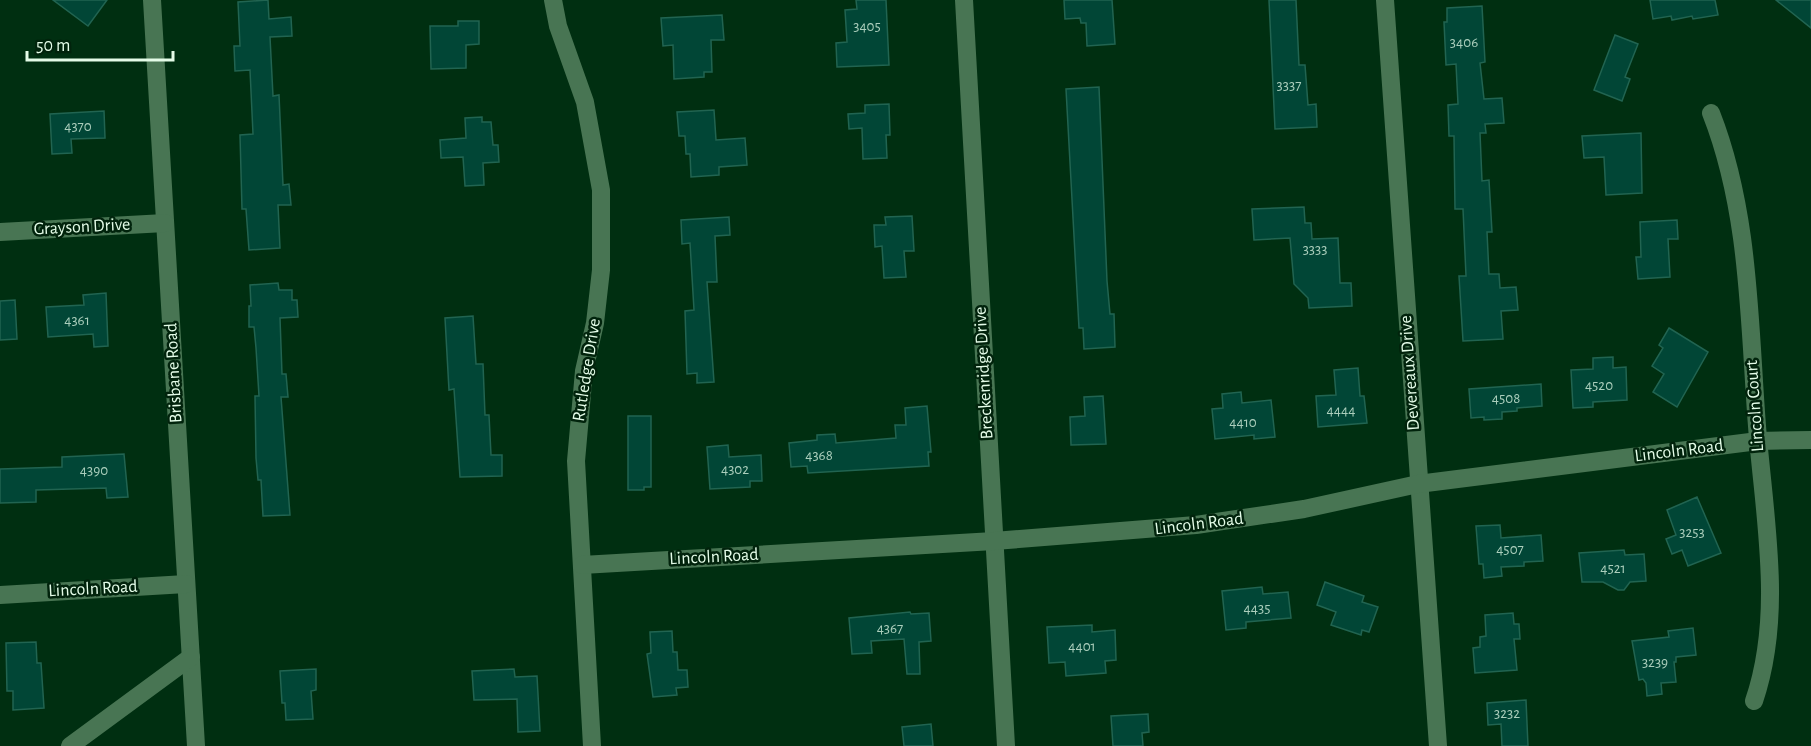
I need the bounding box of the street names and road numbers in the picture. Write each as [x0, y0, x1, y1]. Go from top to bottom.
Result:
street label: Grayson Drive [33, 215, 131, 239]
street label: Breckenridge Drive [972, 306, 996, 440]
street label: Devereaux Drive [1397, 315, 1423, 431]
street label: Rutledge Drive [570, 317, 604, 423]
street label: Brisbane Road [162, 323, 186, 423]
street label: Lincoln Court [1743, 359, 1767, 453]
street label: Lincoln Road [1634, 437, 1724, 465]
street label: Lincoln Road [1154, 510, 1244, 538]
street label: Lincoln Road [669, 546, 759, 568]
street label: Lincoln Road [48, 578, 138, 600]

